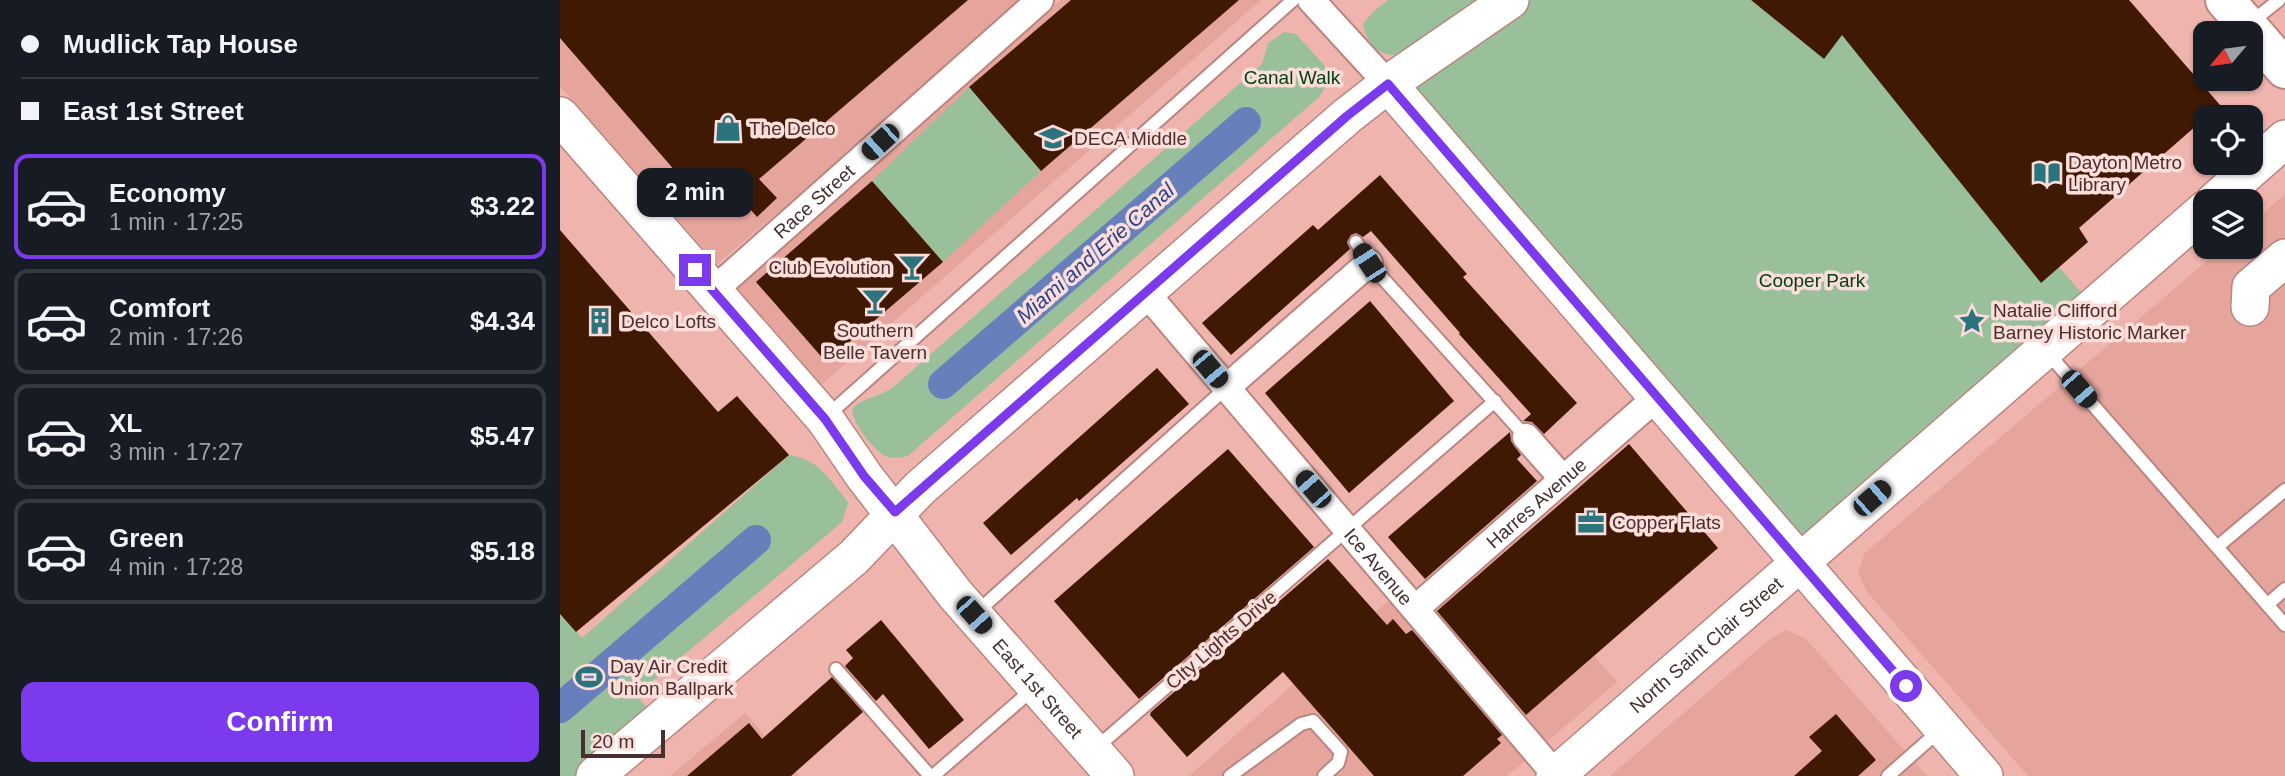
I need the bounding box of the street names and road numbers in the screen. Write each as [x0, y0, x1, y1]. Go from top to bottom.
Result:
street label: Race Street [769, 160, 859, 242]
street label: Harres Avenue [1482, 454, 1590, 552]
street label: Ice Avenue [1340, 524, 1417, 609]
street label: North Saint Clair Street [1625, 572, 1787, 717]
street label: CIty Lights Drive [1162, 586, 1280, 694]
street label: East 1st Street [989, 634, 1087, 742]

